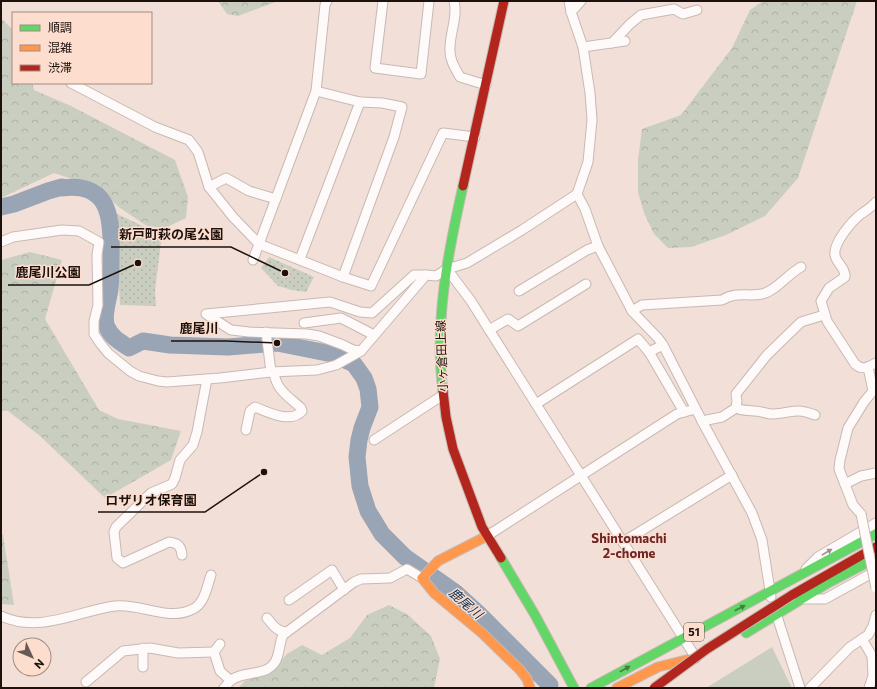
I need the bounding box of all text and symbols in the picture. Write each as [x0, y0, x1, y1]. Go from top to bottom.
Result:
legend [12, 12, 152, 84]
text: 順調 [48, 20, 72, 34]
text: 混雑 [48, 40, 72, 54]
text: 渋滞 [48, 60, 72, 74]
callout: 新戸町萩の尾公園 [111, 222, 231, 247]
text: 新戸町萩の尾公園 [119, 226, 223, 242]
callout: 鹿尾川公園 [8, 260, 89, 285]
text: 鹿尾川公園 [15, 264, 81, 280]
callout: 鹿尾川 [171, 316, 226, 341]
text: 鹿尾川 [179, 320, 219, 336]
street label: 小ヶ倉田上線 [433, 320, 449, 392]
callout: ロザリオ保育園 [98, 487, 205, 512]
text: ロザリオ保育園 [105, 492, 197, 508]
district label: Shintomachi 2-chome [591, 530, 667, 561]
one-way arrow [821, 548, 833, 555]
water label: 鹿尾川 [446, 584, 487, 623]
one-way arrow [734, 605, 746, 611]
road number: 51 [684, 623, 704, 641]
north arrow [12, 637, 52, 677]
text: N [32, 657, 47, 672]
one-way arrow [619, 666, 631, 673]

